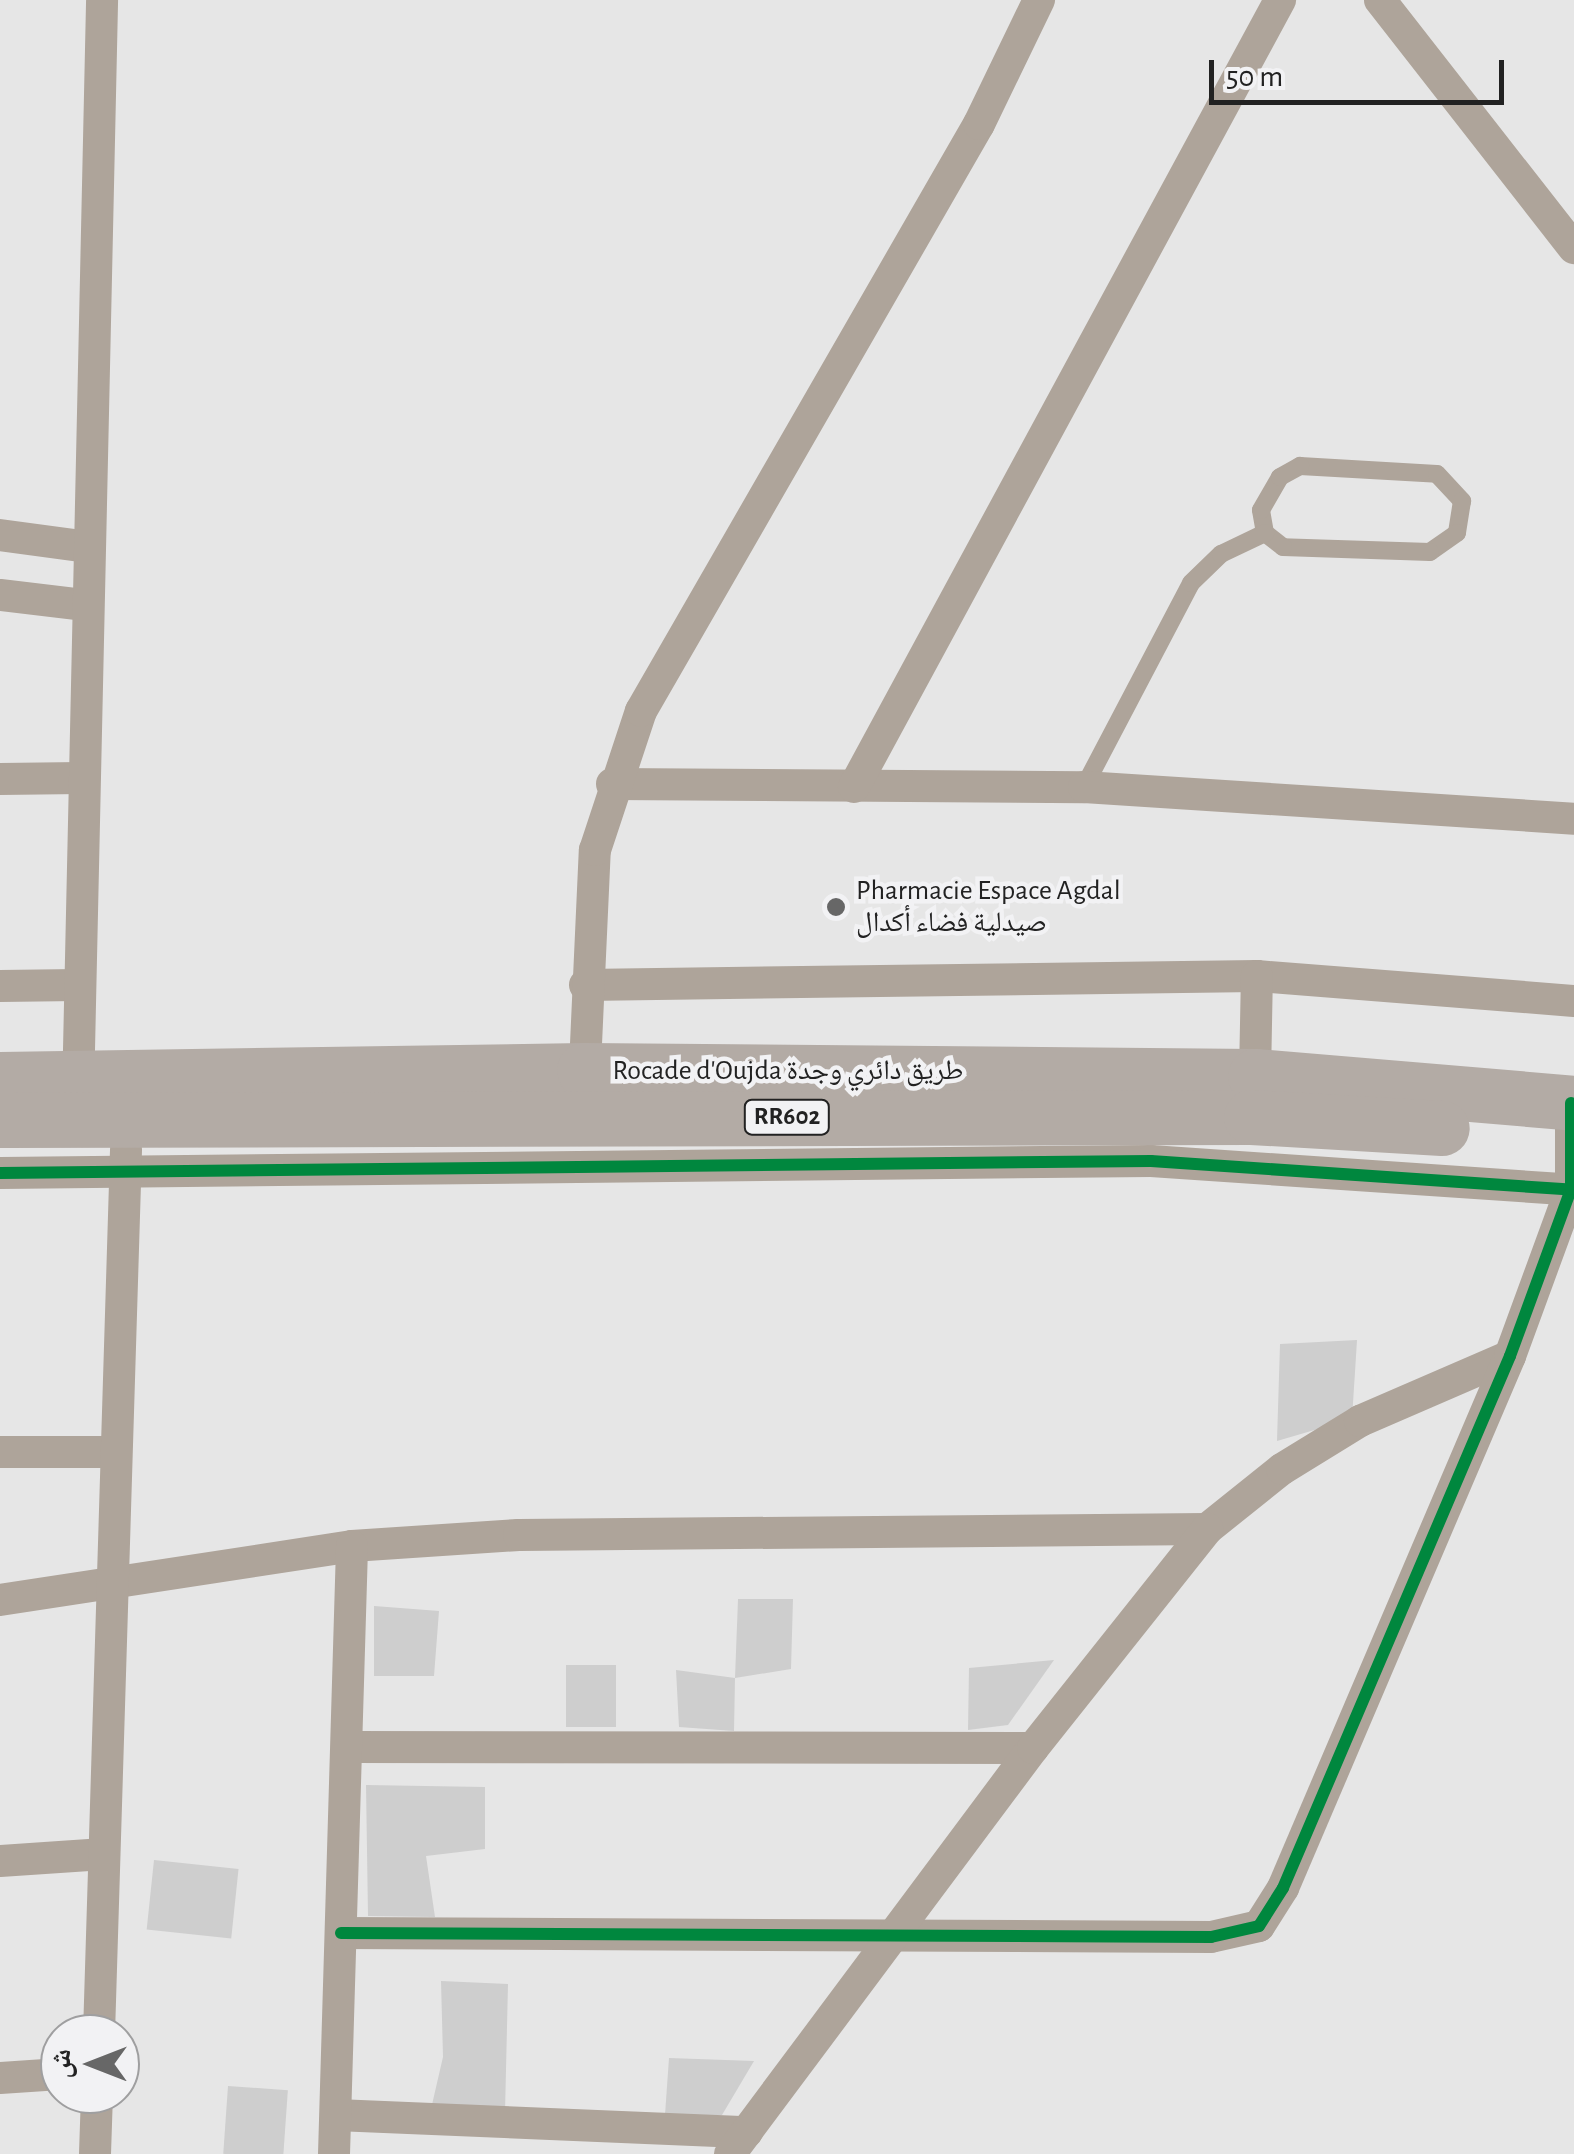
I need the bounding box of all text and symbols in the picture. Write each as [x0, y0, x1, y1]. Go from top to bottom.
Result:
scale bar [1214, 40, 1509, 102]
text: 50 m [1226, 62, 1283, 92]
place label: Pharmacie Espace Agdal صيدلية فضاء أكدال [856, 874, 1121, 940]
marker: Pharmacie Espace Agdal صيدلية فضاء أكدال [825, 896, 847, 918]
street label: Rocade d'Oujda طريق دائري وجدة [613, 1054, 963, 1088]
road number: RR602 [742, 1097, 832, 1137]
north arrow [40, 2014, 140, 2114]
text: ش [48, 2049, 76, 2079]

